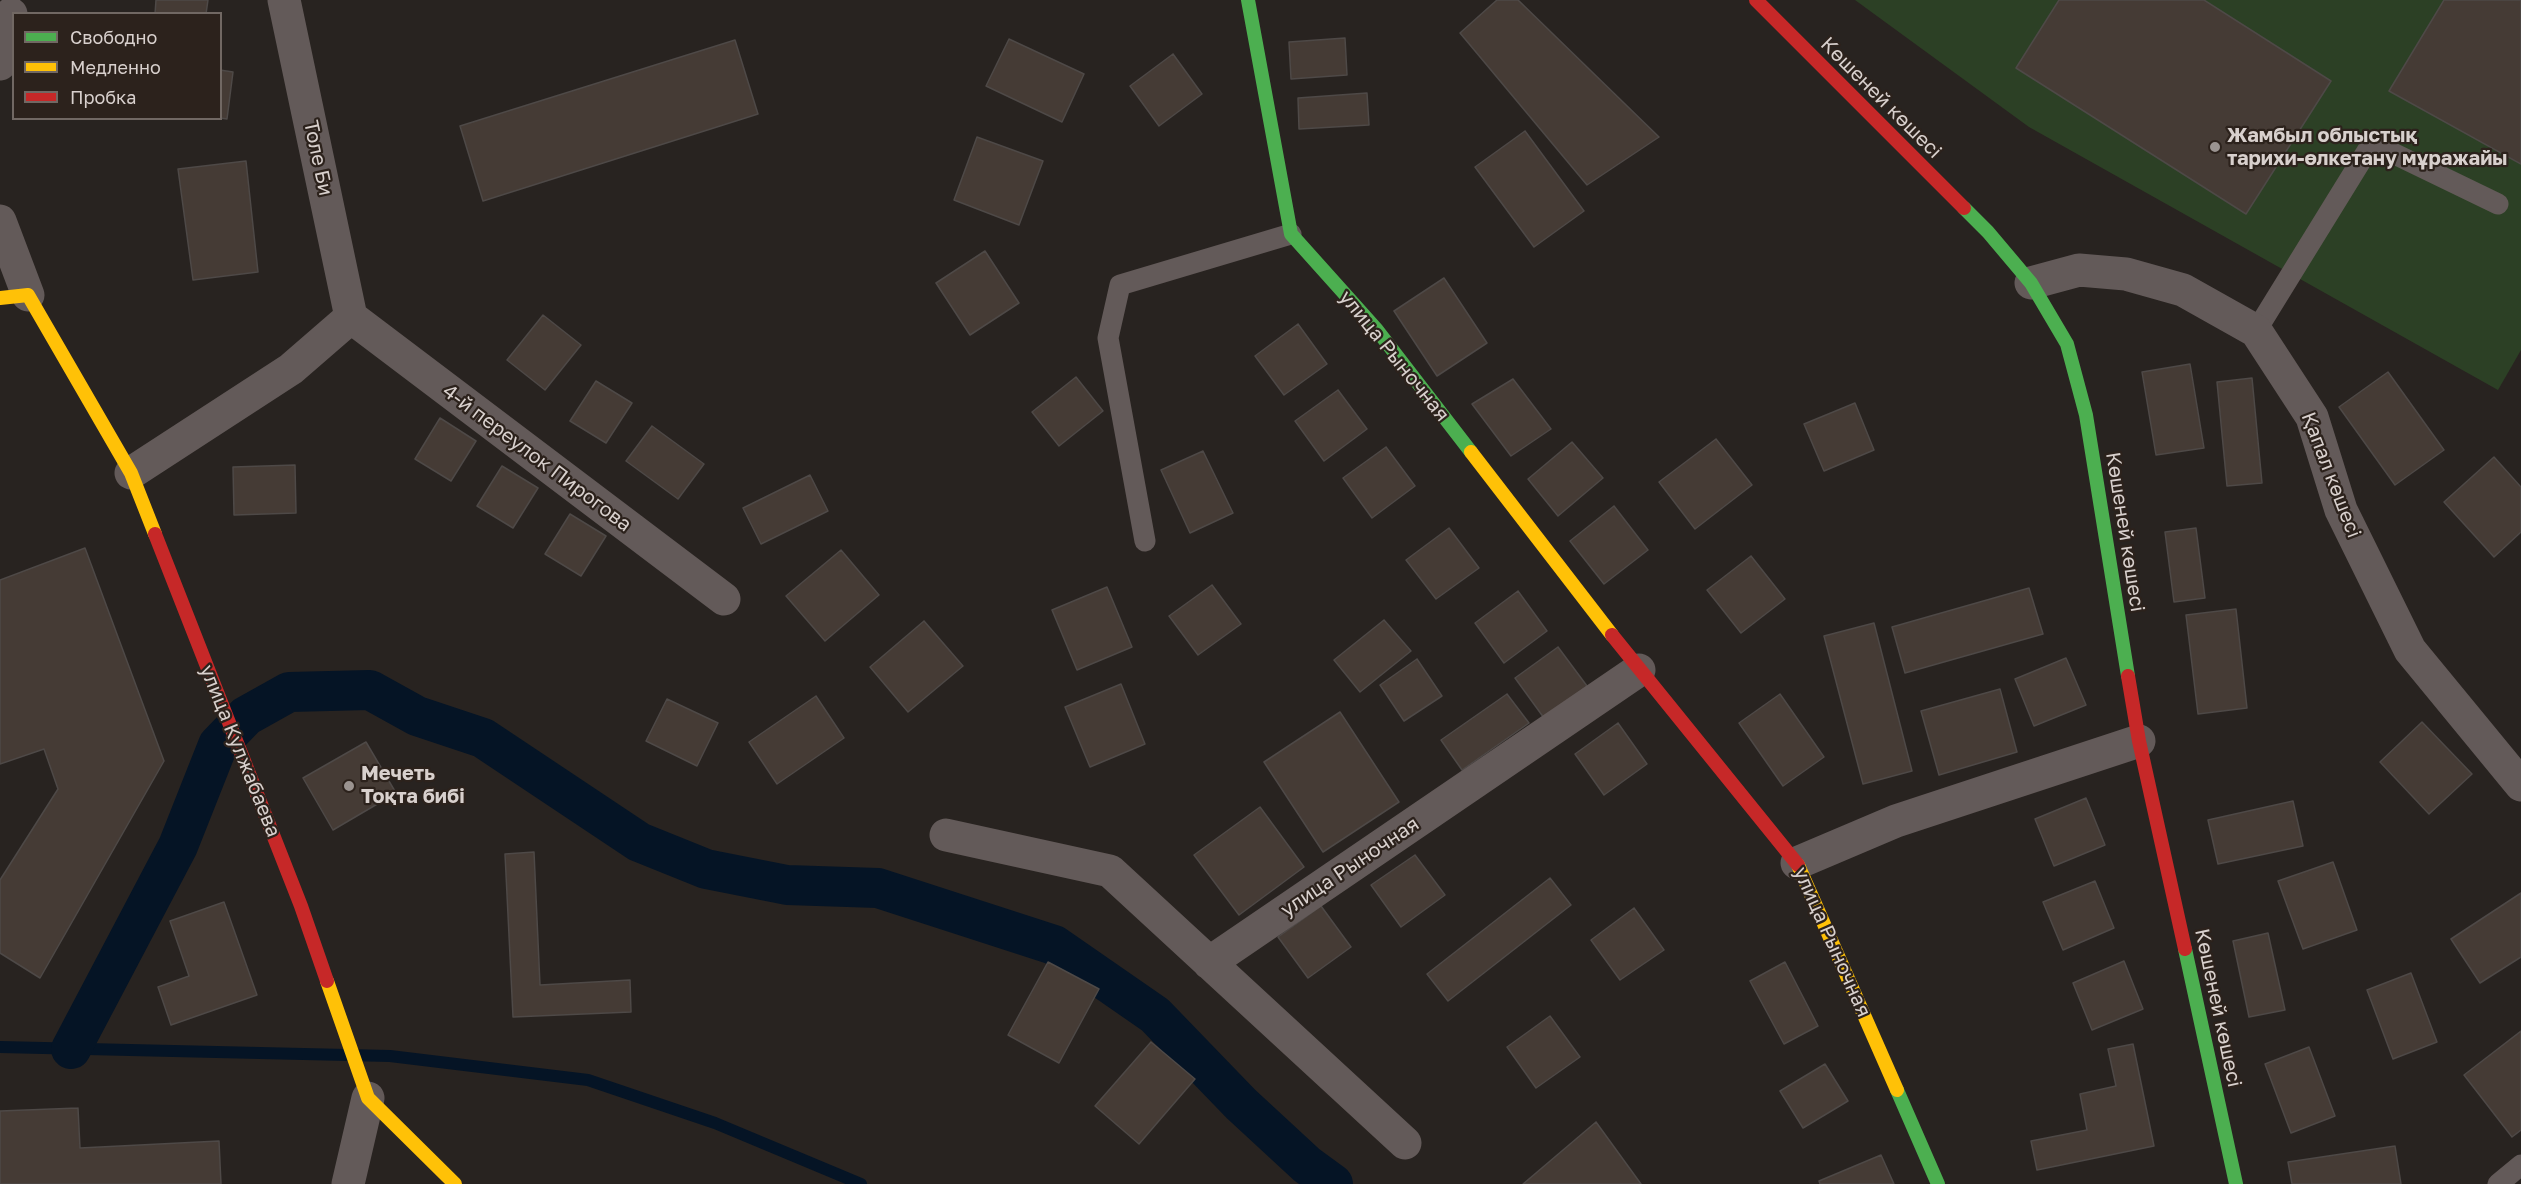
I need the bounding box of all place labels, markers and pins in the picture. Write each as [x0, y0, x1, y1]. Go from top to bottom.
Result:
place label: Жамбыл облыстық тарихи-өлкетану мұражайы [2227, 124, 2508, 171]
marker: Жамбыл облыстық тарихи-өлкетану мұражайы [2208, 140, 2222, 154]
place label: Мечеть Тоқта бибі [361, 762, 465, 809]
marker: Мечеть Тоқта бибі [342, 779, 356, 793]

